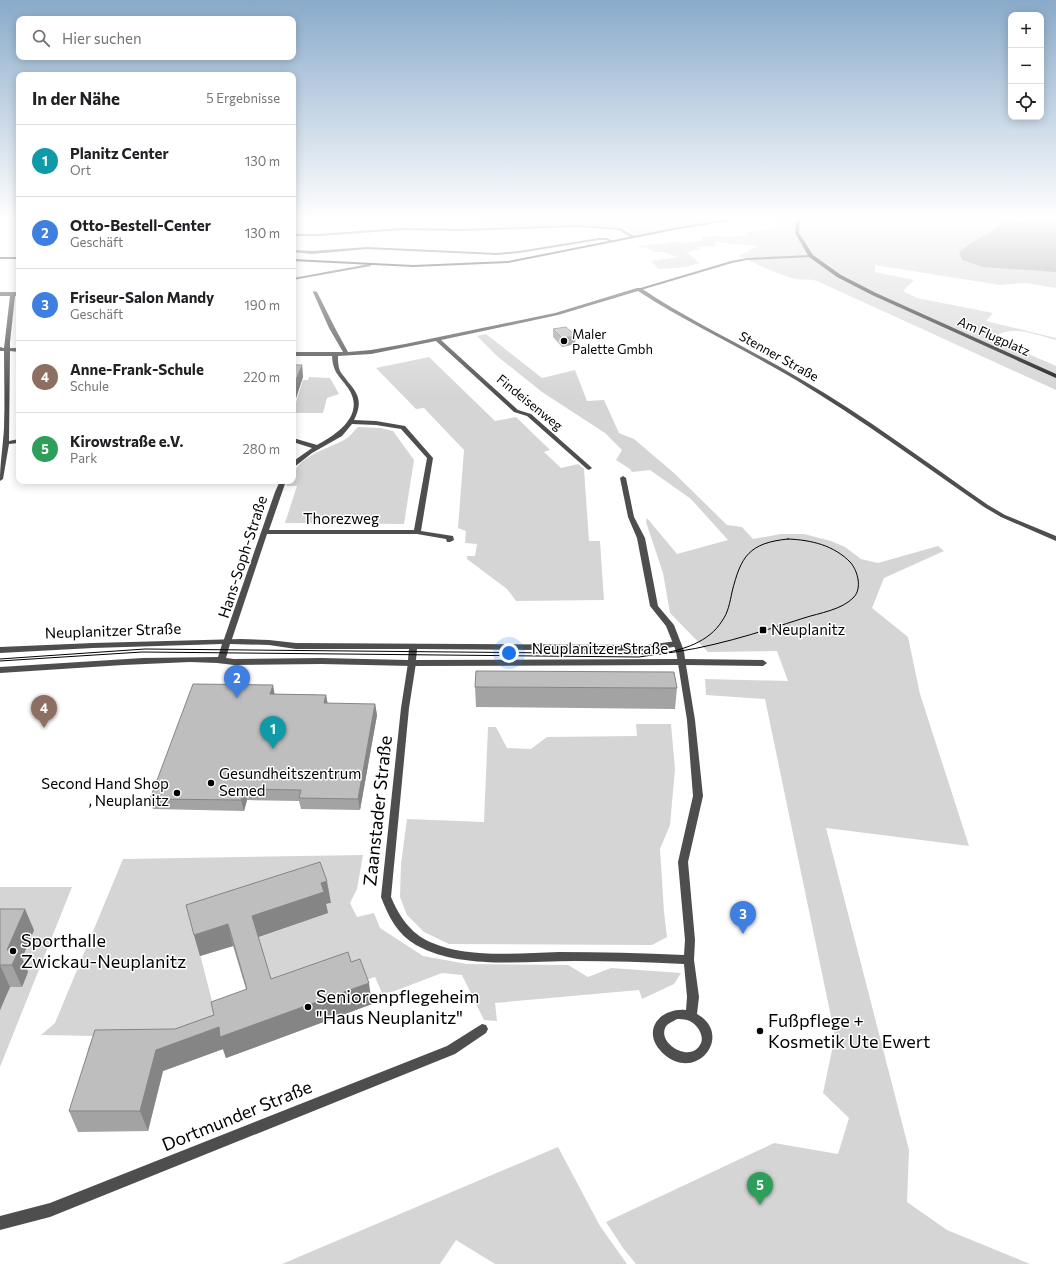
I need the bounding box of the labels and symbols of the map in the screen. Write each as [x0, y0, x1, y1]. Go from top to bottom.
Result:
street label: Am Flugplatz [955, 313, 1033, 359]
place label: Maler Palette Gmbh [572, 326, 653, 357]
street label: Stenner Straße [736, 328, 822, 385]
marker: Maler Palette Gmbh [559, 336, 569, 346]
street label: Findeisenweg [494, 371, 566, 433]
street label: Hans-Soph-Straße [214, 493, 270, 620]
street label: Thorezweg [303, 509, 379, 527]
street label: Neuplanitzer Straße [44, 619, 182, 641]
place label: Neuplanitz [771, 620, 845, 638]
marker: Neuplanitz [758, 625, 768, 635]
street label: Neuplanitzer Straße [532, 639, 668, 657]
your location [499, 643, 519, 663]
pin: 2 [224, 665, 250, 698]
pin: 4 [31, 695, 57, 728]
pin: 1 [260, 716, 286, 749]
street label: Zaanstader Straße [358, 735, 396, 887]
place label: Gesundheitszentrum Semed [219, 764, 361, 799]
place label: Second Hand Shop , Neuplanitz [41, 774, 169, 809]
marker: Gesundheitszentrum Semed [206, 778, 216, 788]
marker: Second Hand Shop , Neuplanitz [172, 788, 182, 798]
pin: 3 [730, 901, 756, 934]
place label: Sporthalle Zwickau-Neuplanitz [21, 929, 186, 972]
marker: Sporthalle Zwickau-Neuplanitz [8, 946, 18, 956]
place label: Seniorenpflegeheim "Haus Neuplanitz" [316, 985, 479, 1028]
marker: Seniorenpflegeheim "Haus Neuplanitz" [303, 1002, 313, 1012]
place label: Fußpflege + Kosmetik Ute Ewert [768, 1009, 930, 1052]
marker: Fußpflege + Kosmetik Ute Ewert [755, 1026, 765, 1036]
street label: Dortmunder Straße [158, 1075, 315, 1155]
pin: 5 [747, 1172, 773, 1205]

